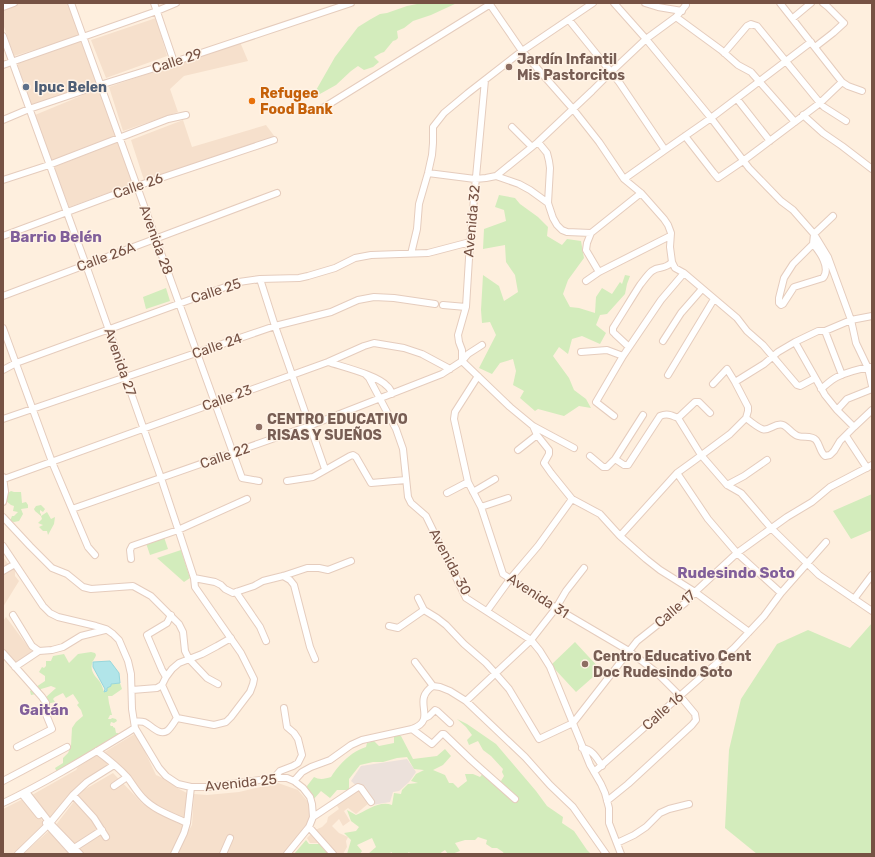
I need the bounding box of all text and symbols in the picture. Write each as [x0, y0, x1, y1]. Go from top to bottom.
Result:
street label: Calle 29 [150, 45, 204, 77]
place label: Jardín Infantil Mis Pastorcitos [517, 51, 625, 84]
marker: Jardín Infantil Mis Pastorcitos [504, 62, 514, 72]
place label: Ipuc Belen [34, 79, 107, 96]
marker: Ipuc Belen [21, 82, 31, 92]
place label: Refugee Food Bank [260, 85, 334, 118]
marker: Refugee Food Bank [247, 96, 257, 106]
street label: Calle 26 [111, 170, 165, 202]
street label: Avenida 32 [460, 184, 484, 258]
street label: Avenida 28 [136, 203, 176, 277]
district label: Barrio Belén [10, 228, 102, 246]
street label: Calle 26A [74, 238, 138, 275]
street label: Calle 25 [189, 275, 243, 307]
street label: Avenida 27 [100, 326, 140, 398]
street label: Calle 24 [190, 329, 245, 362]
street label: Calle 23 [200, 381, 254, 415]
place label: CENTRO EDUCATIVO RISAS Y SUEÑOS [267, 411, 408, 444]
marker: CENTRO EDUCATIVO RISAS Y SUEÑOS [254, 422, 264, 432]
street label: Calle 22 [198, 440, 252, 472]
street label: Avenida 30 [425, 526, 475, 598]
district label: Rudesindo Soto [677, 564, 795, 582]
street label: Avenida 31 [504, 570, 572, 622]
street label: Calle 17 [651, 587, 699, 631]
place label: Centro Educativo Cent Doc Rudesindo Soto [593, 648, 752, 681]
marker: Centro Educativo Cent Doc Rudesindo Soto [580, 659, 590, 669]
street label: Calle 16 [639, 688, 687, 734]
district label: Gaitán [19, 701, 69, 719]
street label: Avenida 25 [204, 771, 278, 795]

